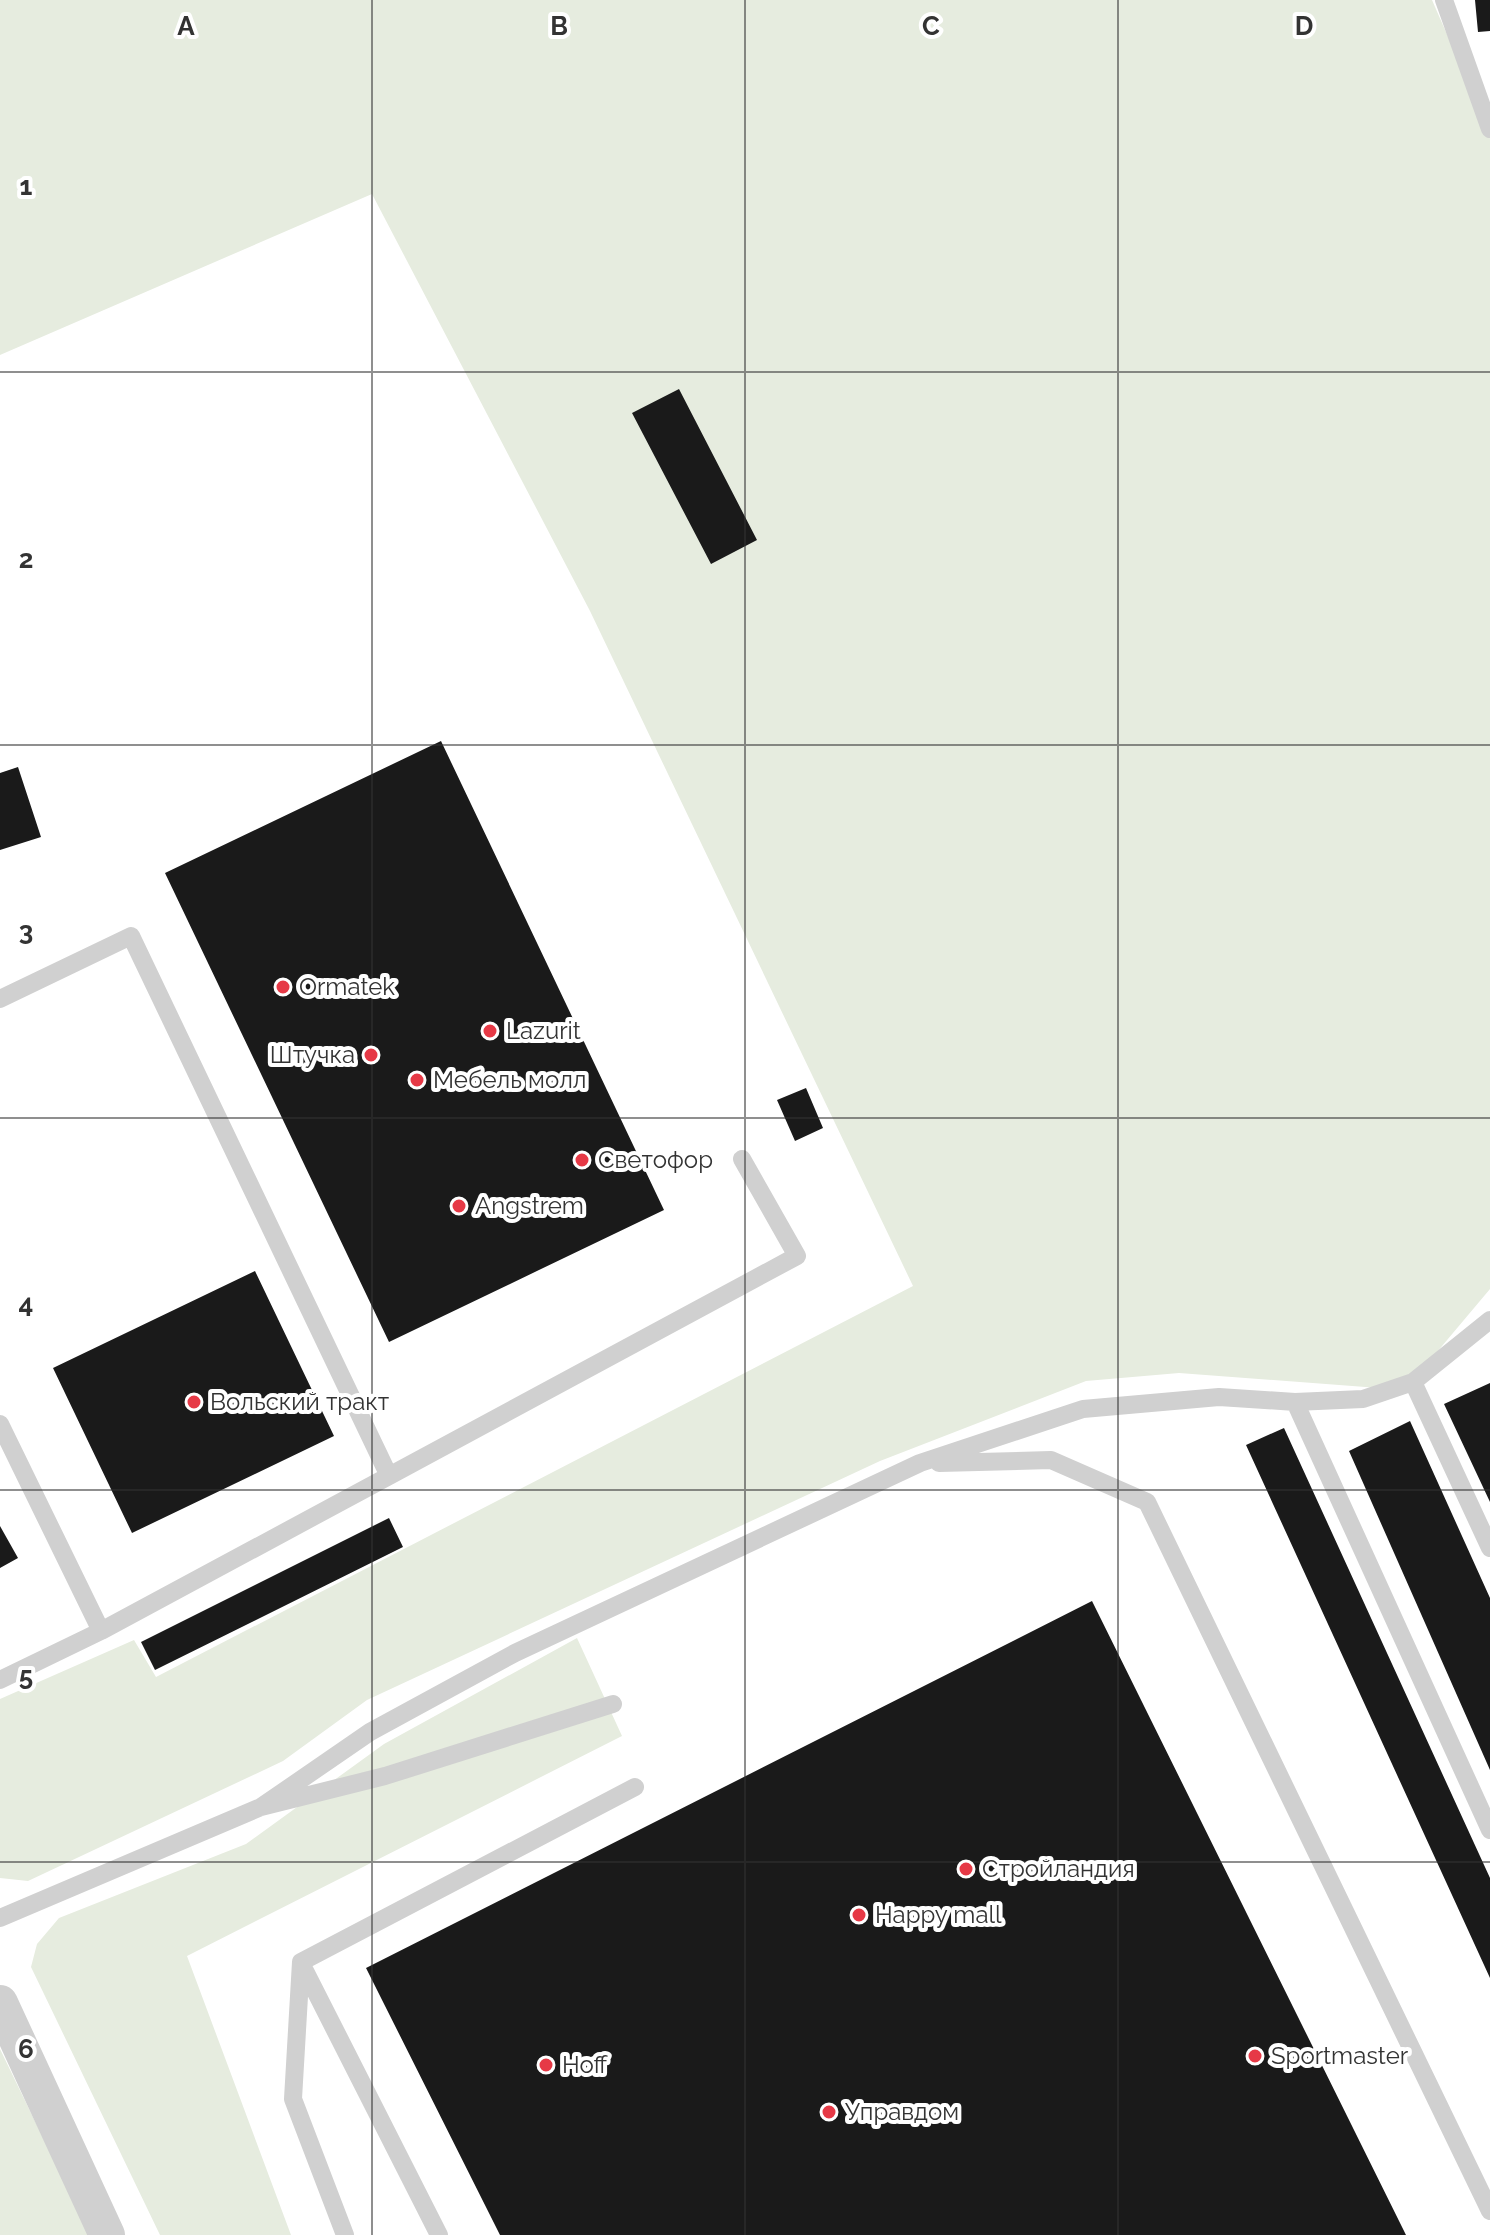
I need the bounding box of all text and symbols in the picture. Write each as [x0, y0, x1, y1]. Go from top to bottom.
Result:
text: A [177, 11, 195, 41]
text: B [550, 11, 568, 41]
text: C [922, 11, 940, 41]
text: D [1295, 11, 1313, 41]
text: 1 [20, 171, 33, 201]
text: 2 [19, 544, 33, 574]
text: 3 [19, 916, 33, 946]
place label: Ormatek [299, 972, 395, 1001]
marker: Ormatek [274, 978, 292, 996]
place label: Lazurit [506, 1016, 581, 1045]
marker: Lazurit [481, 1022, 499, 1040]
place label: Штучка [270, 1040, 355, 1069]
marker: Штучка [362, 1046, 380, 1064]
place label: Мебель молл [433, 1065, 587, 1094]
marker: Мебель молл [408, 1071, 426, 1089]
place label: Светофор [598, 1145, 713, 1174]
marker: Светофор [573, 1151, 591, 1169]
place label: Angstrem [475, 1191, 584, 1220]
marker: Angstrem [450, 1197, 468, 1215]
text: 4 [19, 1289, 33, 1319]
place label: Вольский тракт [210, 1387, 390, 1416]
marker: Вольский тракт [185, 1393, 203, 1411]
text: 5 [19, 1661, 33, 1691]
place label: Стройландия [982, 1854, 1135, 1883]
marker: Стройландия [957, 1860, 975, 1878]
place label: Happy mall [875, 1900, 1002, 1929]
marker: Happy mall [850, 1906, 868, 1924]
text: 6 [18, 2034, 34, 2064]
place label: Sportmaster [1271, 2041, 1409, 2070]
marker: Sportmaster [1246, 2047, 1264, 2065]
place label: Hoff [562, 2050, 609, 2079]
marker: Hoff [537, 2056, 555, 2074]
place label: Управдом [845, 2097, 959, 2126]
marker: Управдом [820, 2103, 838, 2121]

